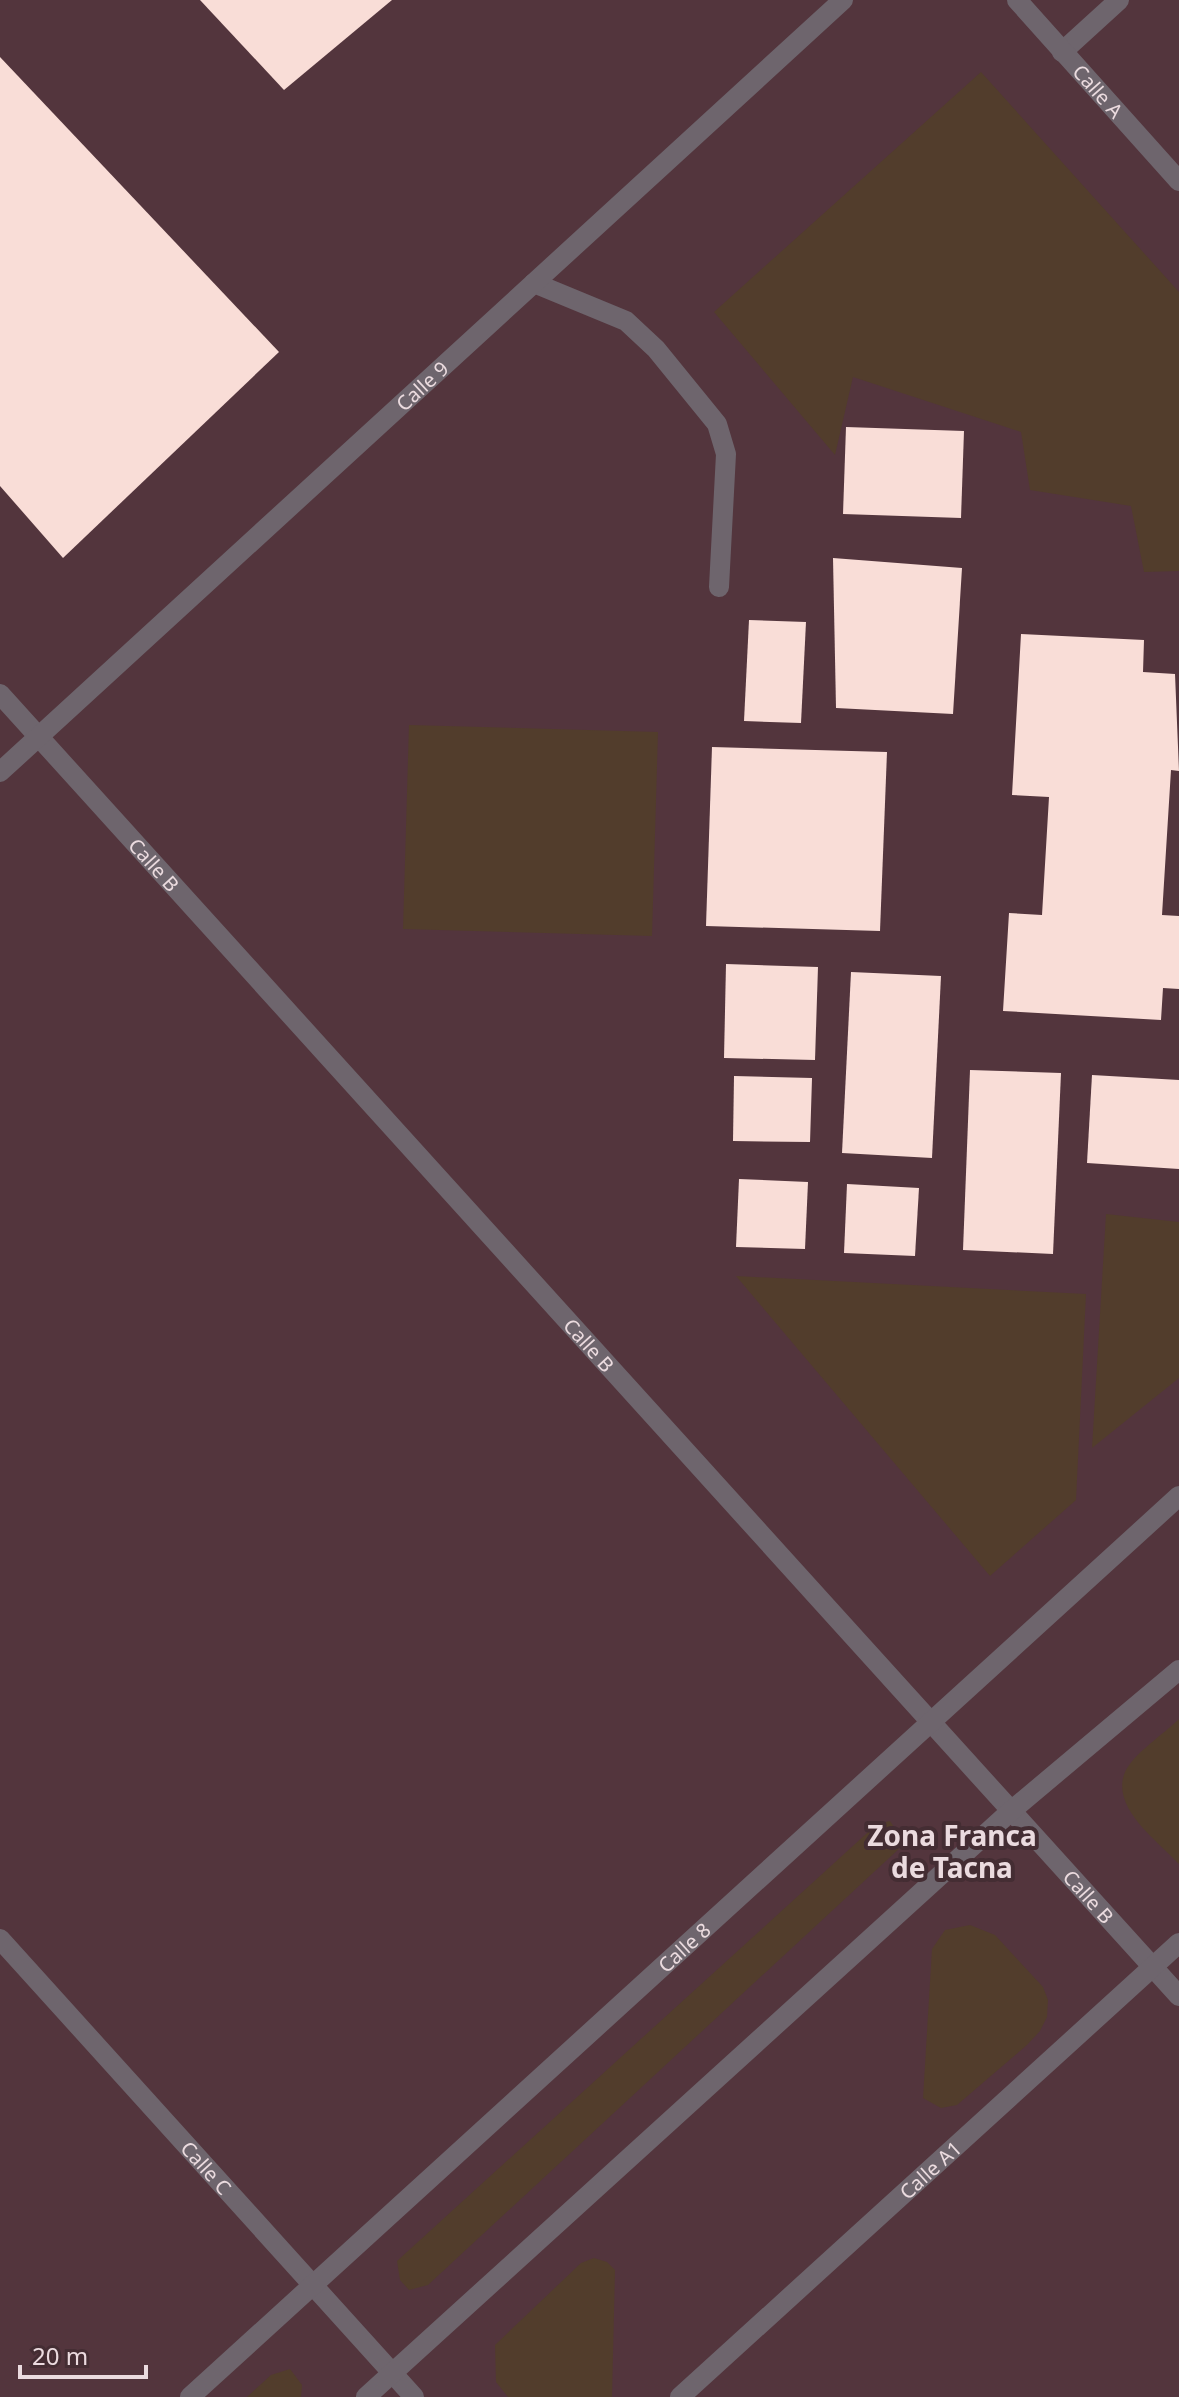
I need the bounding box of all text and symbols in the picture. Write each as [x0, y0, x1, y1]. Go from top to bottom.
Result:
street label: Calle A [1067, 58, 1130, 124]
street label: Calle 9 [390, 355, 454, 417]
street label: Calle B [123, 832, 186, 897]
street label: Calle B [558, 1312, 621, 1377]
district label: Zona Franca de Tacna [867, 1816, 1037, 1886]
street label: Calle B [1057, 1864, 1120, 1929]
street label: Calle 8 [652, 1916, 716, 1978]
street label: Calle A1 [893, 2134, 967, 2205]
street label: Calle C [175, 2135, 238, 2200]
scale bar [20, 2329, 146, 2379]
text: 20 m [32, 2339, 88, 2372]

